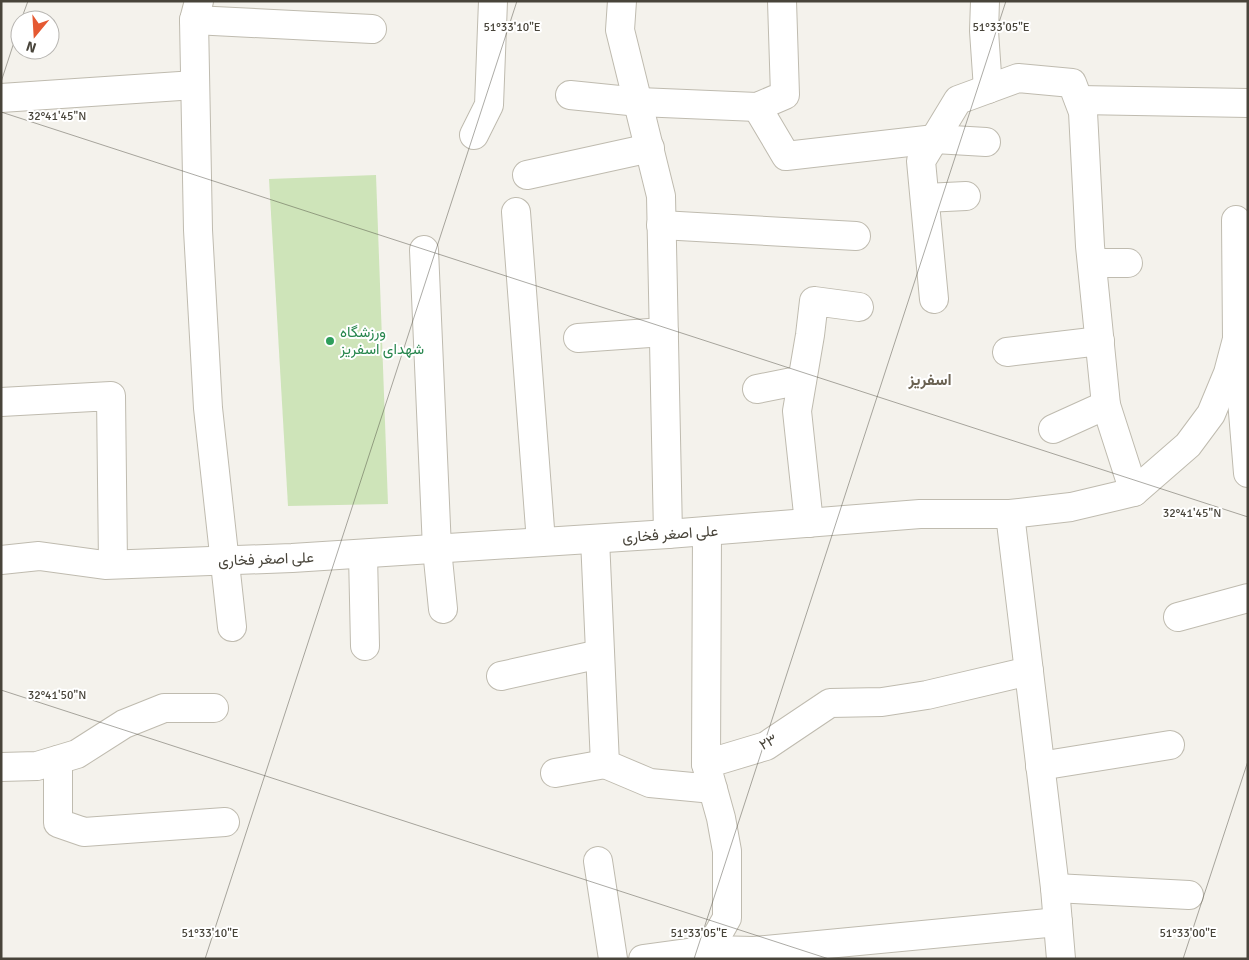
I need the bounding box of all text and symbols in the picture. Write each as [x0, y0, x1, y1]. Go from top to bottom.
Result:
north arrow [10, 10, 60, 60]
text: 51°33'10"E [483, 20, 541, 35]
text: 51°33'05"E [972, 20, 1030, 35]
text: N [24, 37, 38, 56]
text: 32°41'45"N [28, 109, 86, 124]
place label: ورزشگاه شهدای اسفریز [339, 323, 424, 359]
marker: ورزشگاه شهدای اسفریز [324, 335, 336, 347]
district label: اسفریز [907, 370, 952, 390]
text: 32°41'45"N [1163, 506, 1221, 521]
street label: علی اصغر فخاری [621, 522, 719, 547]
street label: علی اصغر فخاری [218, 548, 315, 571]
text: 32°41'50"N [28, 688, 86, 703]
street label: ۲۳ [756, 730, 780, 754]
text: 51°33'10"E [181, 926, 239, 941]
text: 51°33'05"E [670, 926, 728, 941]
text: 51°33'00"E [1159, 926, 1217, 941]

